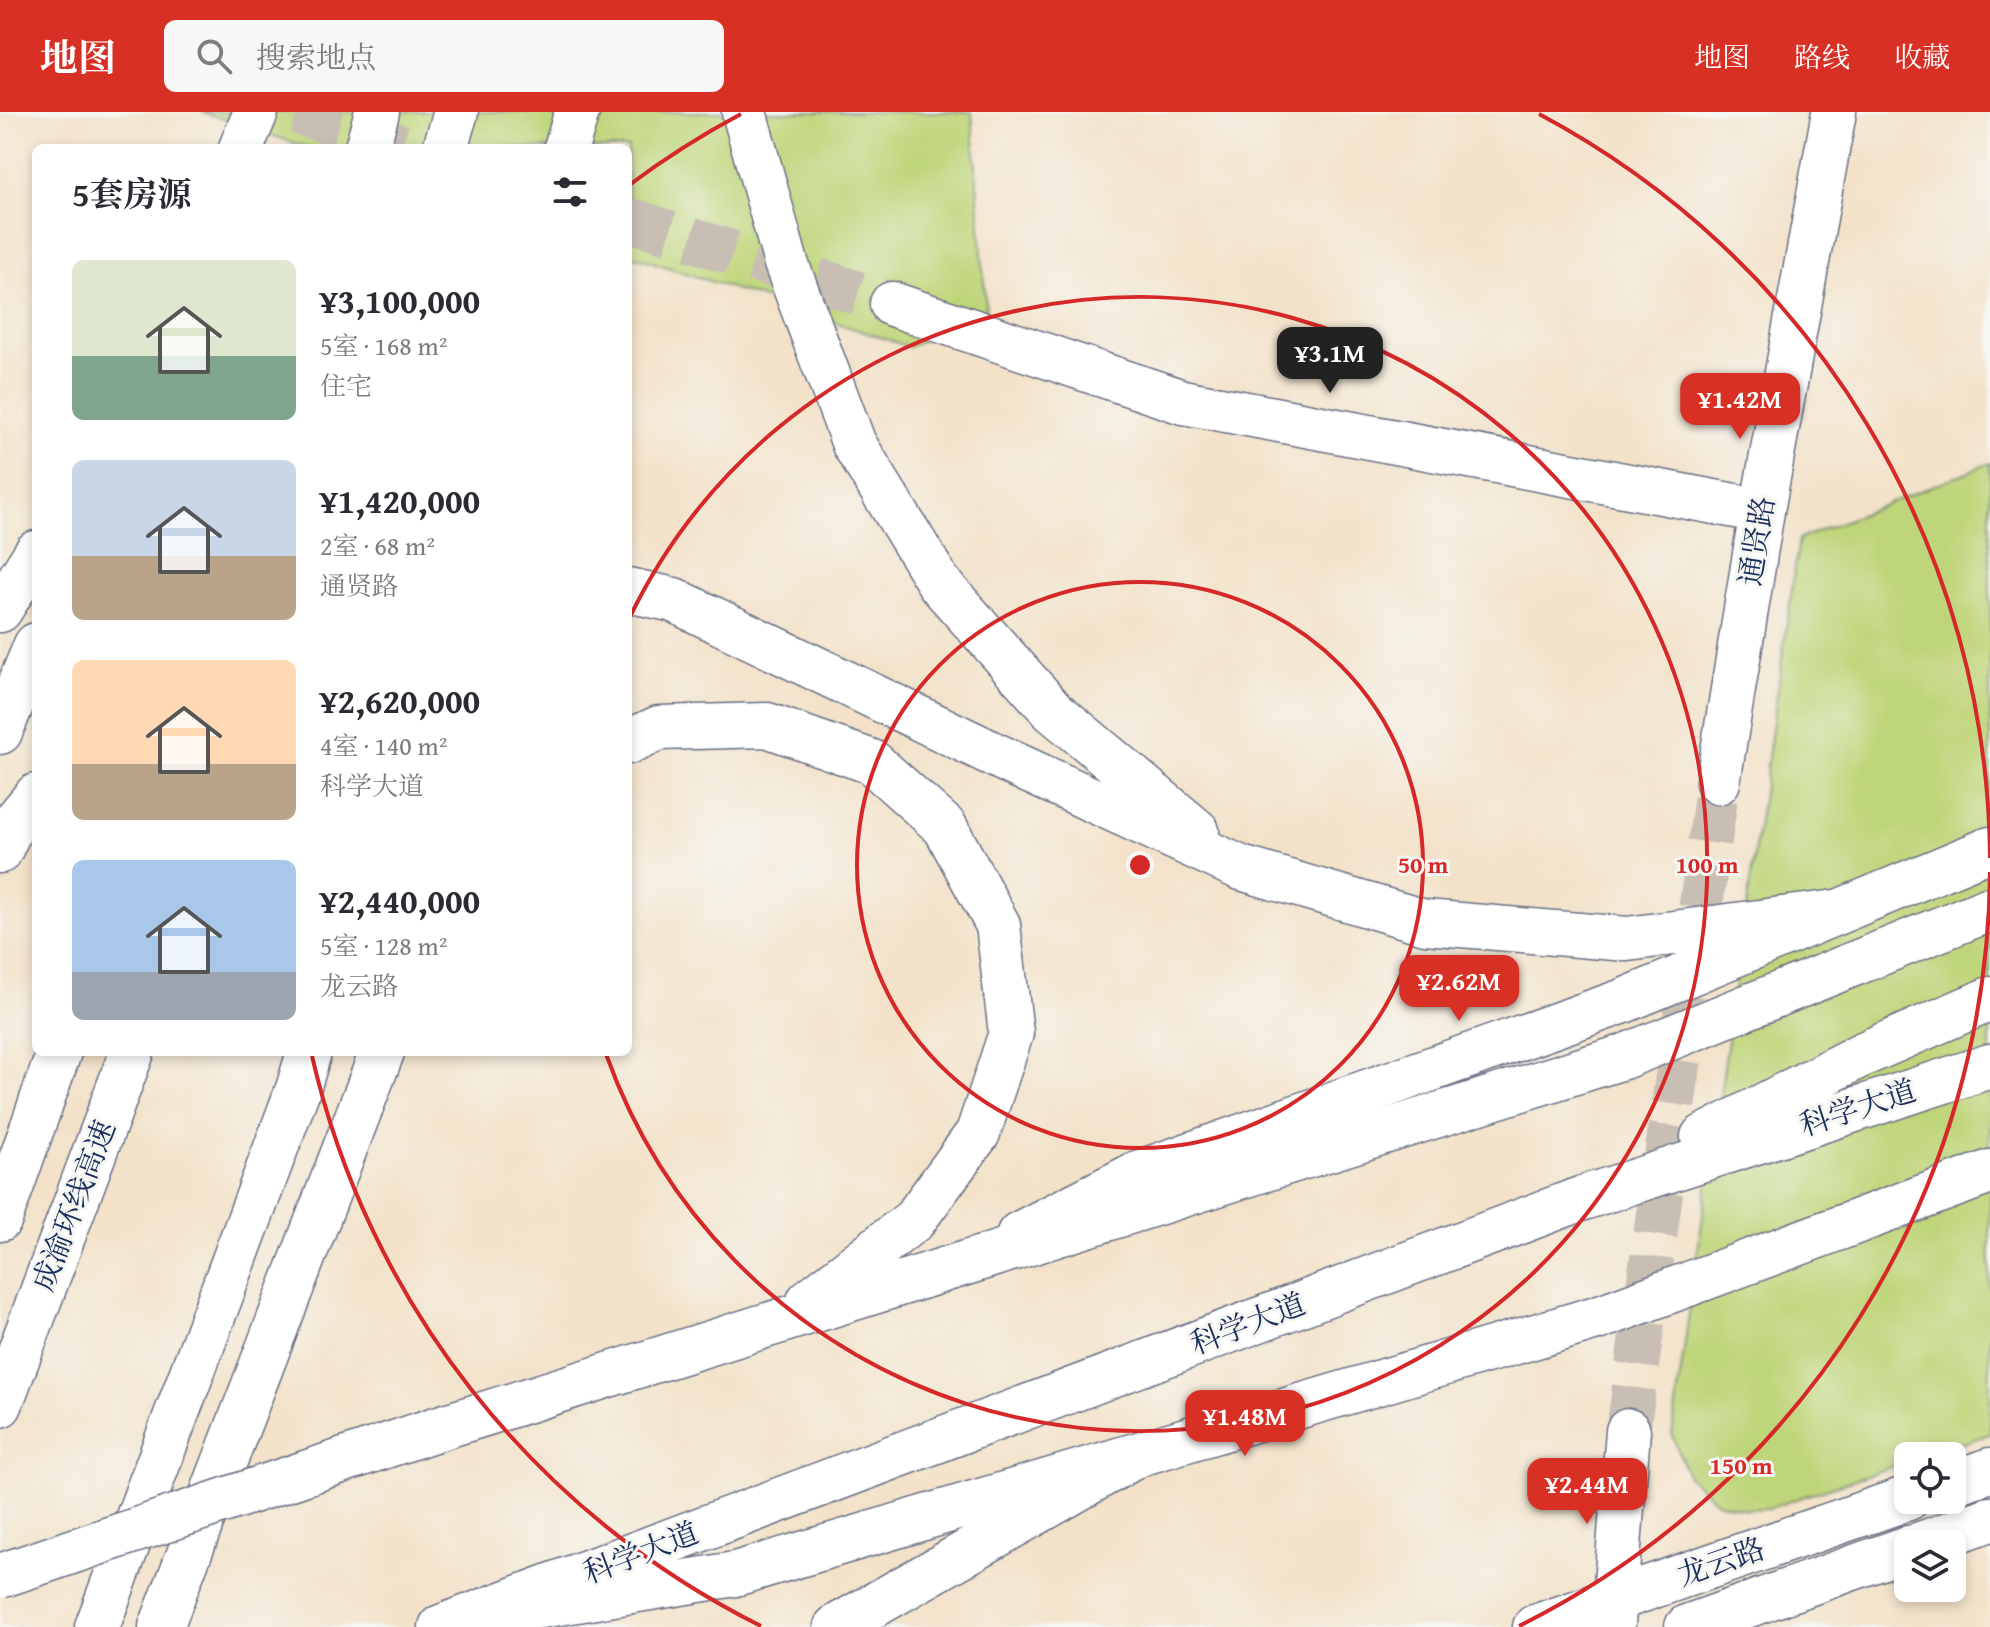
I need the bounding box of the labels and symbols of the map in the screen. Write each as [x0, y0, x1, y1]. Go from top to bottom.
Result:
pin: ¥3.1M [1274, 327, 1386, 395]
pin: ¥1.42M [1675, 373, 1805, 441]
street label: 通贤路 [1727, 493, 1785, 589]
text: 50 m [1398, 847, 1449, 882]
text: 100 m [1675, 847, 1739, 882]
centre of rings [1126, 851, 1154, 879]
pin: ¥2.62M [1394, 955, 1524, 1023]
street label: 科学大道 [1794, 1068, 1922, 1147]
street label: 成渝环线高速 [20, 1114, 126, 1298]
street label: 科学大道 [1184, 1281, 1312, 1365]
pin: ¥1.48M [1180, 1390, 1310, 1458]
text: 150 m [1709, 1448, 1773, 1483]
pin: ¥2.44M [1522, 1458, 1652, 1526]
street label: 科学大道 [577, 1510, 705, 1594]
street label: 龙云路 [1671, 1526, 1770, 1597]

